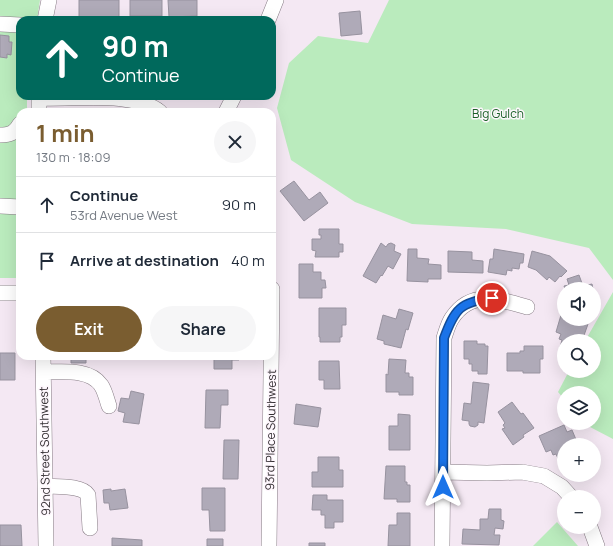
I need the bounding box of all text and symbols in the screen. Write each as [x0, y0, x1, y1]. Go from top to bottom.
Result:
text: 90 m [102, 27, 169, 65]
icon: ahead [36, 32, 88, 84]
text: Continue [102, 63, 180, 87]
park label: Big Gulch [472, 105, 524, 122]
text: 1 min [36, 116, 95, 149]
button: close [214, 121, 256, 163]
text: 130 m · 18:09 [36, 148, 110, 166]
text: Continue [70, 185, 138, 206]
icon: ahead [36, 194, 58, 216]
text: 90 m [222, 194, 256, 215]
text: 53rd Avenue West [70, 206, 178, 224]
icon: arrive [36, 250, 58, 272]
text: Arrive at destination [70, 250, 219, 271]
text: 40 m [231, 250, 265, 271]
pin [475, 281, 509, 315]
map controls [557, 282, 601, 534]
button: sound [557, 282, 601, 326]
icon: arrive [481, 287, 503, 309]
button: Exit [36, 306, 142, 352]
button: Share [150, 306, 256, 352]
button: search [557, 334, 601, 378]
street label: 93rd Place Southwest [261, 369, 280, 491]
street label: 92nd Street Southwest [35, 386, 54, 516]
button: layers [557, 386, 601, 430]
button: + [557, 438, 601, 482]
position arrow [422, 466, 464, 508]
button: − [557, 490, 601, 534]

